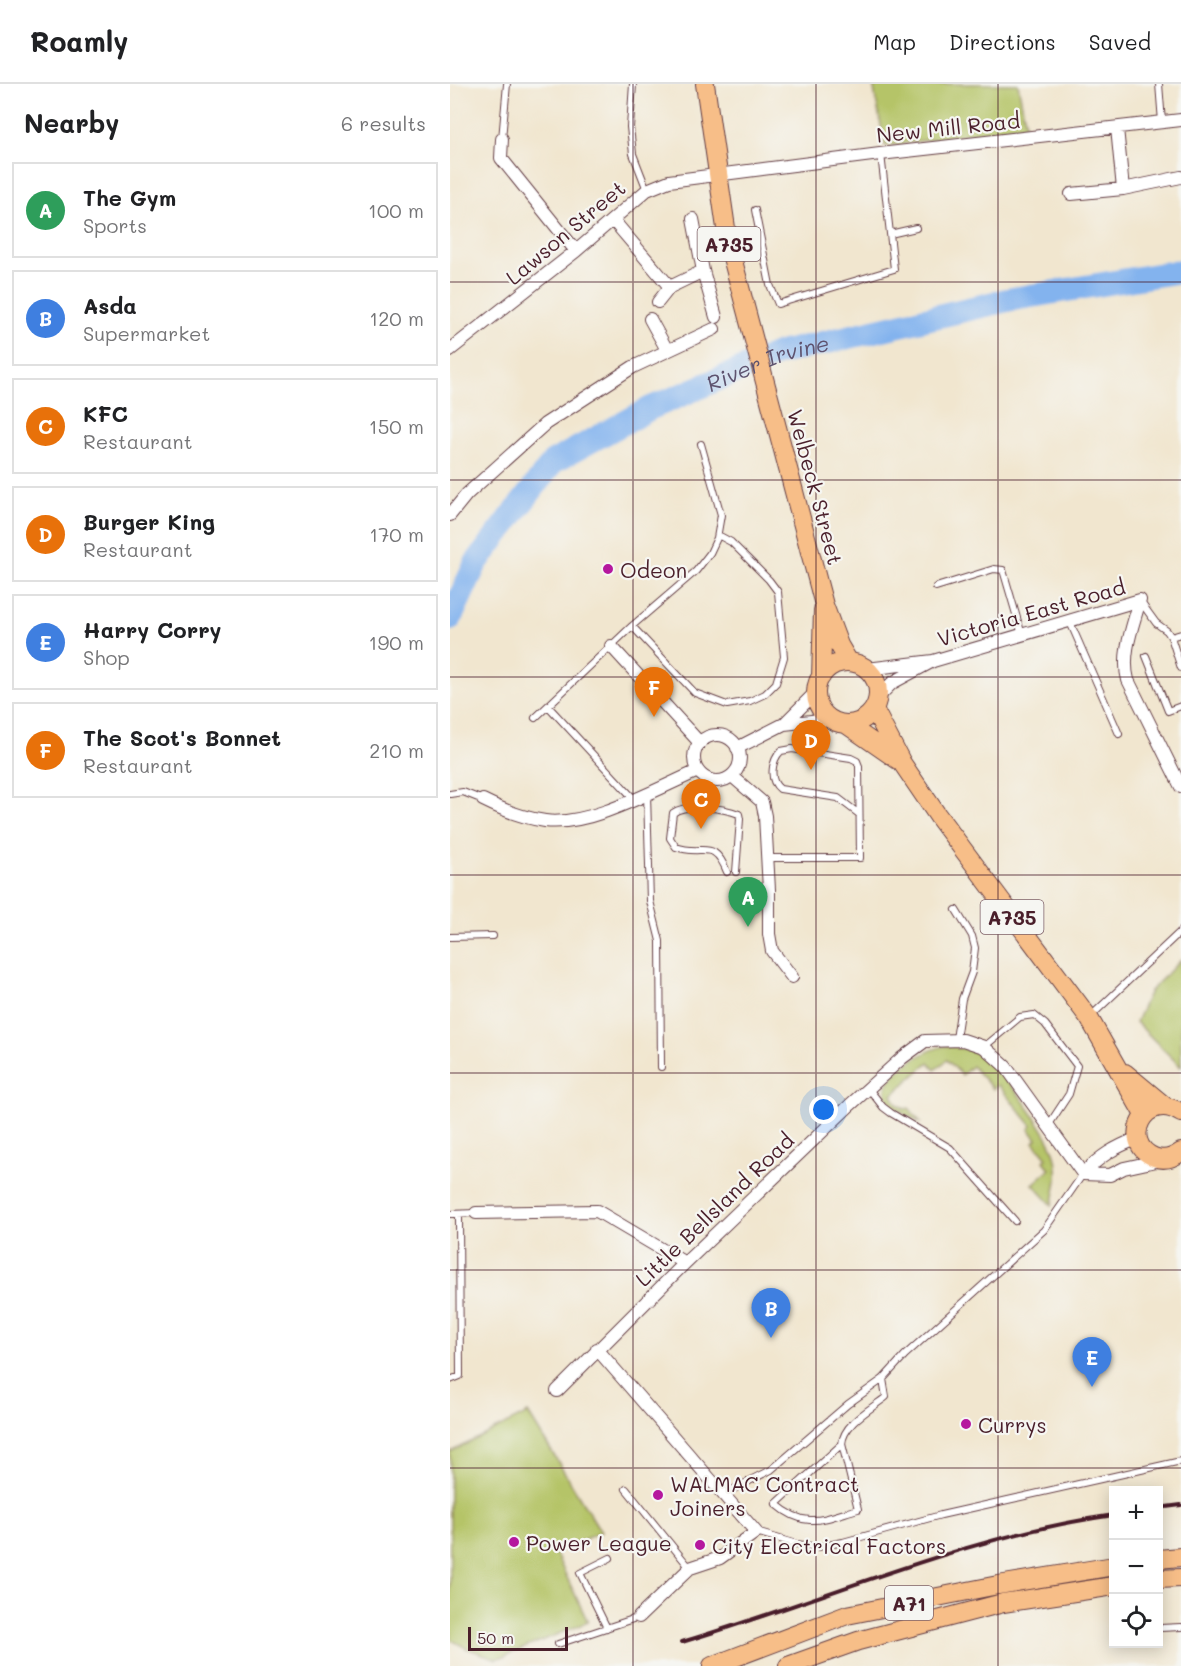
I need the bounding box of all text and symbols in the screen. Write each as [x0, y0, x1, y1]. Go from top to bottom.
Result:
text: Roamly [30, 23, 129, 59]
text: Map [873, 28, 916, 55]
text: Directions [949, 28, 1056, 55]
text: Saved [1089, 28, 1151, 55]
text: Nearby [24, 106, 119, 140]
street label: New Mill Road [875, 106, 1021, 148]
text: 6 results [341, 110, 426, 136]
street label: Lawson Street [500, 174, 630, 290]
text: The Gym [83, 183, 176, 212]
text: A [39, 197, 52, 223]
text: 100 m [368, 197, 424, 223]
text: Sports [83, 212, 147, 238]
road number: A735 [698, 227, 760, 261]
text: Asda [83, 291, 137, 320]
text: B [39, 305, 52, 331]
text: 120 m [369, 305, 424, 331]
text: Supermarket [83, 320, 210, 346]
water label: River Irvine [701, 328, 832, 397]
text: KFC [83, 399, 128, 428]
street label: Welbeck Street [782, 406, 850, 568]
text: C [38, 413, 53, 439]
text: 150 m [369, 413, 424, 439]
text: Restaurant [83, 428, 193, 454]
text: Burger King [83, 507, 215, 536]
text: D [38, 521, 53, 547]
text: 170 m [369, 521, 424, 547]
text: Restaurant [83, 536, 193, 562]
place label: Odeon [620, 556, 687, 583]
marker: Odeon [601, 562, 615, 576]
street label: Victoria East Road [934, 572, 1128, 652]
text: Harry Corry [83, 615, 222, 644]
text: E [39, 629, 52, 655]
text: 190 m [369, 629, 424, 655]
text: Shop [83, 644, 130, 670]
pin: F [634, 668, 674, 717]
pin: D [792, 720, 830, 770]
text: The Scot's Bonnet [83, 723, 281, 752]
text: F [39, 737, 52, 763]
text: 210 m [369, 737, 424, 763]
text: Restaurant [83, 752, 193, 778]
pin: C [682, 780, 720, 829]
pin: A [728, 878, 768, 927]
road number: A735 [980, 900, 1044, 934]
your location [809, 1095, 838, 1124]
street label: Little Bellsland Road [629, 1126, 799, 1292]
pin: B [752, 1288, 790, 1338]
pin: E [1072, 1338, 1112, 1387]
place label: Currys [978, 1411, 1047, 1438]
marker: Currys [959, 1417, 973, 1431]
place label: WALMAC Contract Joiners [670, 1470, 859, 1521]
map controls [1109, 1486, 1163, 1648]
button: + [1109, 1486, 1163, 1540]
marker: WALMAC Contract Joiners [651, 1488, 665, 1502]
place label: Power League [526, 1529, 672, 1556]
place label: City Electrical Factors [712, 1532, 946, 1559]
marker: Power League [507, 1535, 521, 1549]
marker: City Electrical Factors [693, 1538, 707, 1552]
button: − [1109, 1540, 1163, 1594]
road number: A71 [885, 1586, 933, 1620]
button: locate [1109, 1594, 1163, 1648]
scale bar [468, 1624, 568, 1652]
text: 50 m [477, 1627, 514, 1648]

